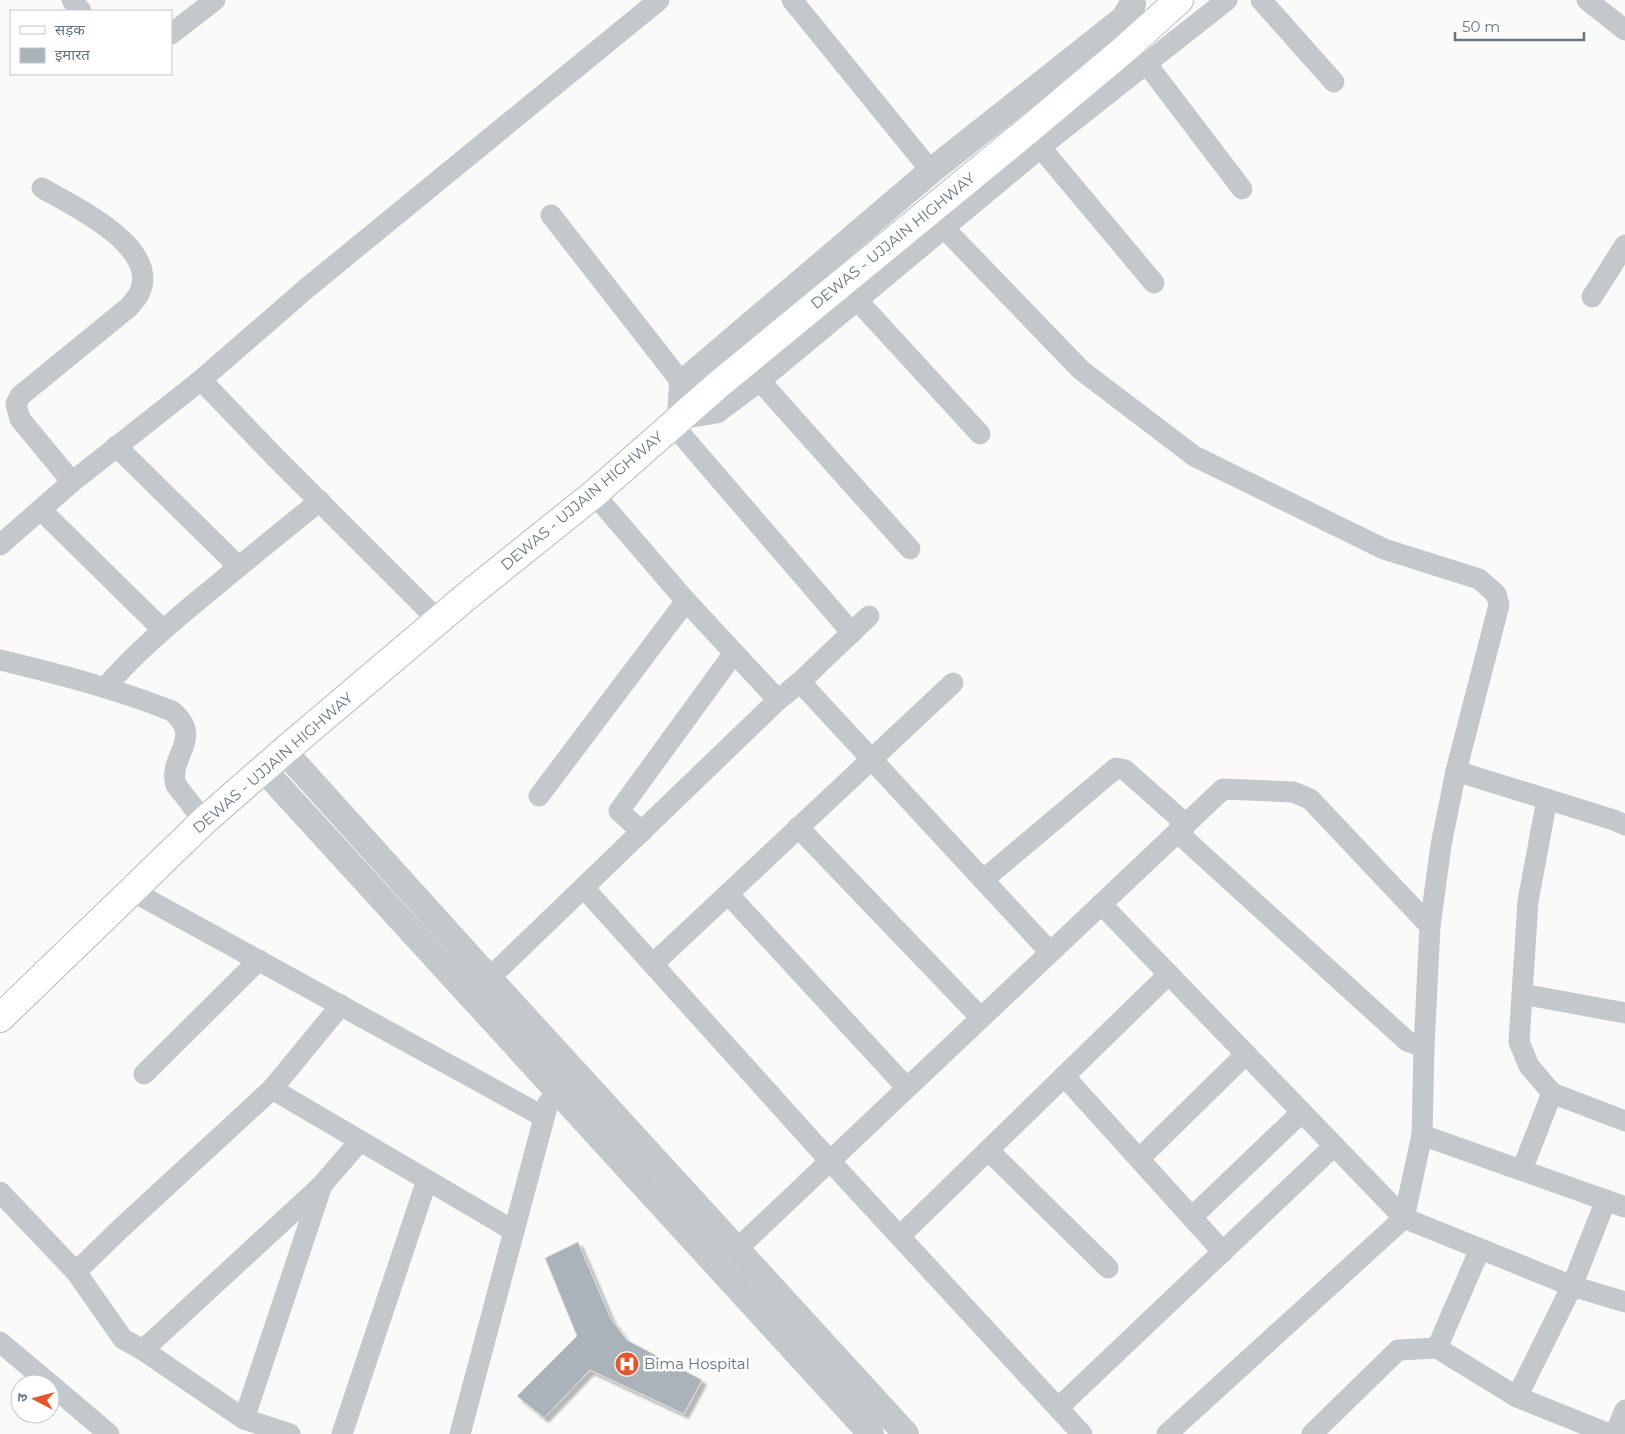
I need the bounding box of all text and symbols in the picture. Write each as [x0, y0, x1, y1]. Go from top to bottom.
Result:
legend [10, 10, 172, 75]
scale bar [1455, 10, 1584, 42]
text: 50 m [1462, 17, 1500, 36]
text: सड़क [55, 20, 85, 39]
text: इमारत [55, 45, 90, 64]
street label: DEWAS - UJJAIN HIGHWAY [807, 168, 979, 313]
street label: DEWAS - UJJAIN HIGHWAY [497, 427, 667, 574]
street label: DEWAS - UJJAIN HIGHWAY [189, 688, 357, 837]
hospital icon: Bima Hospital [614, 1351, 640, 1377]
place label: Bima Hospital [644, 1354, 750, 1373]
north arrow [10, 1374, 60, 1424]
text: उ [13, 1392, 32, 1403]

